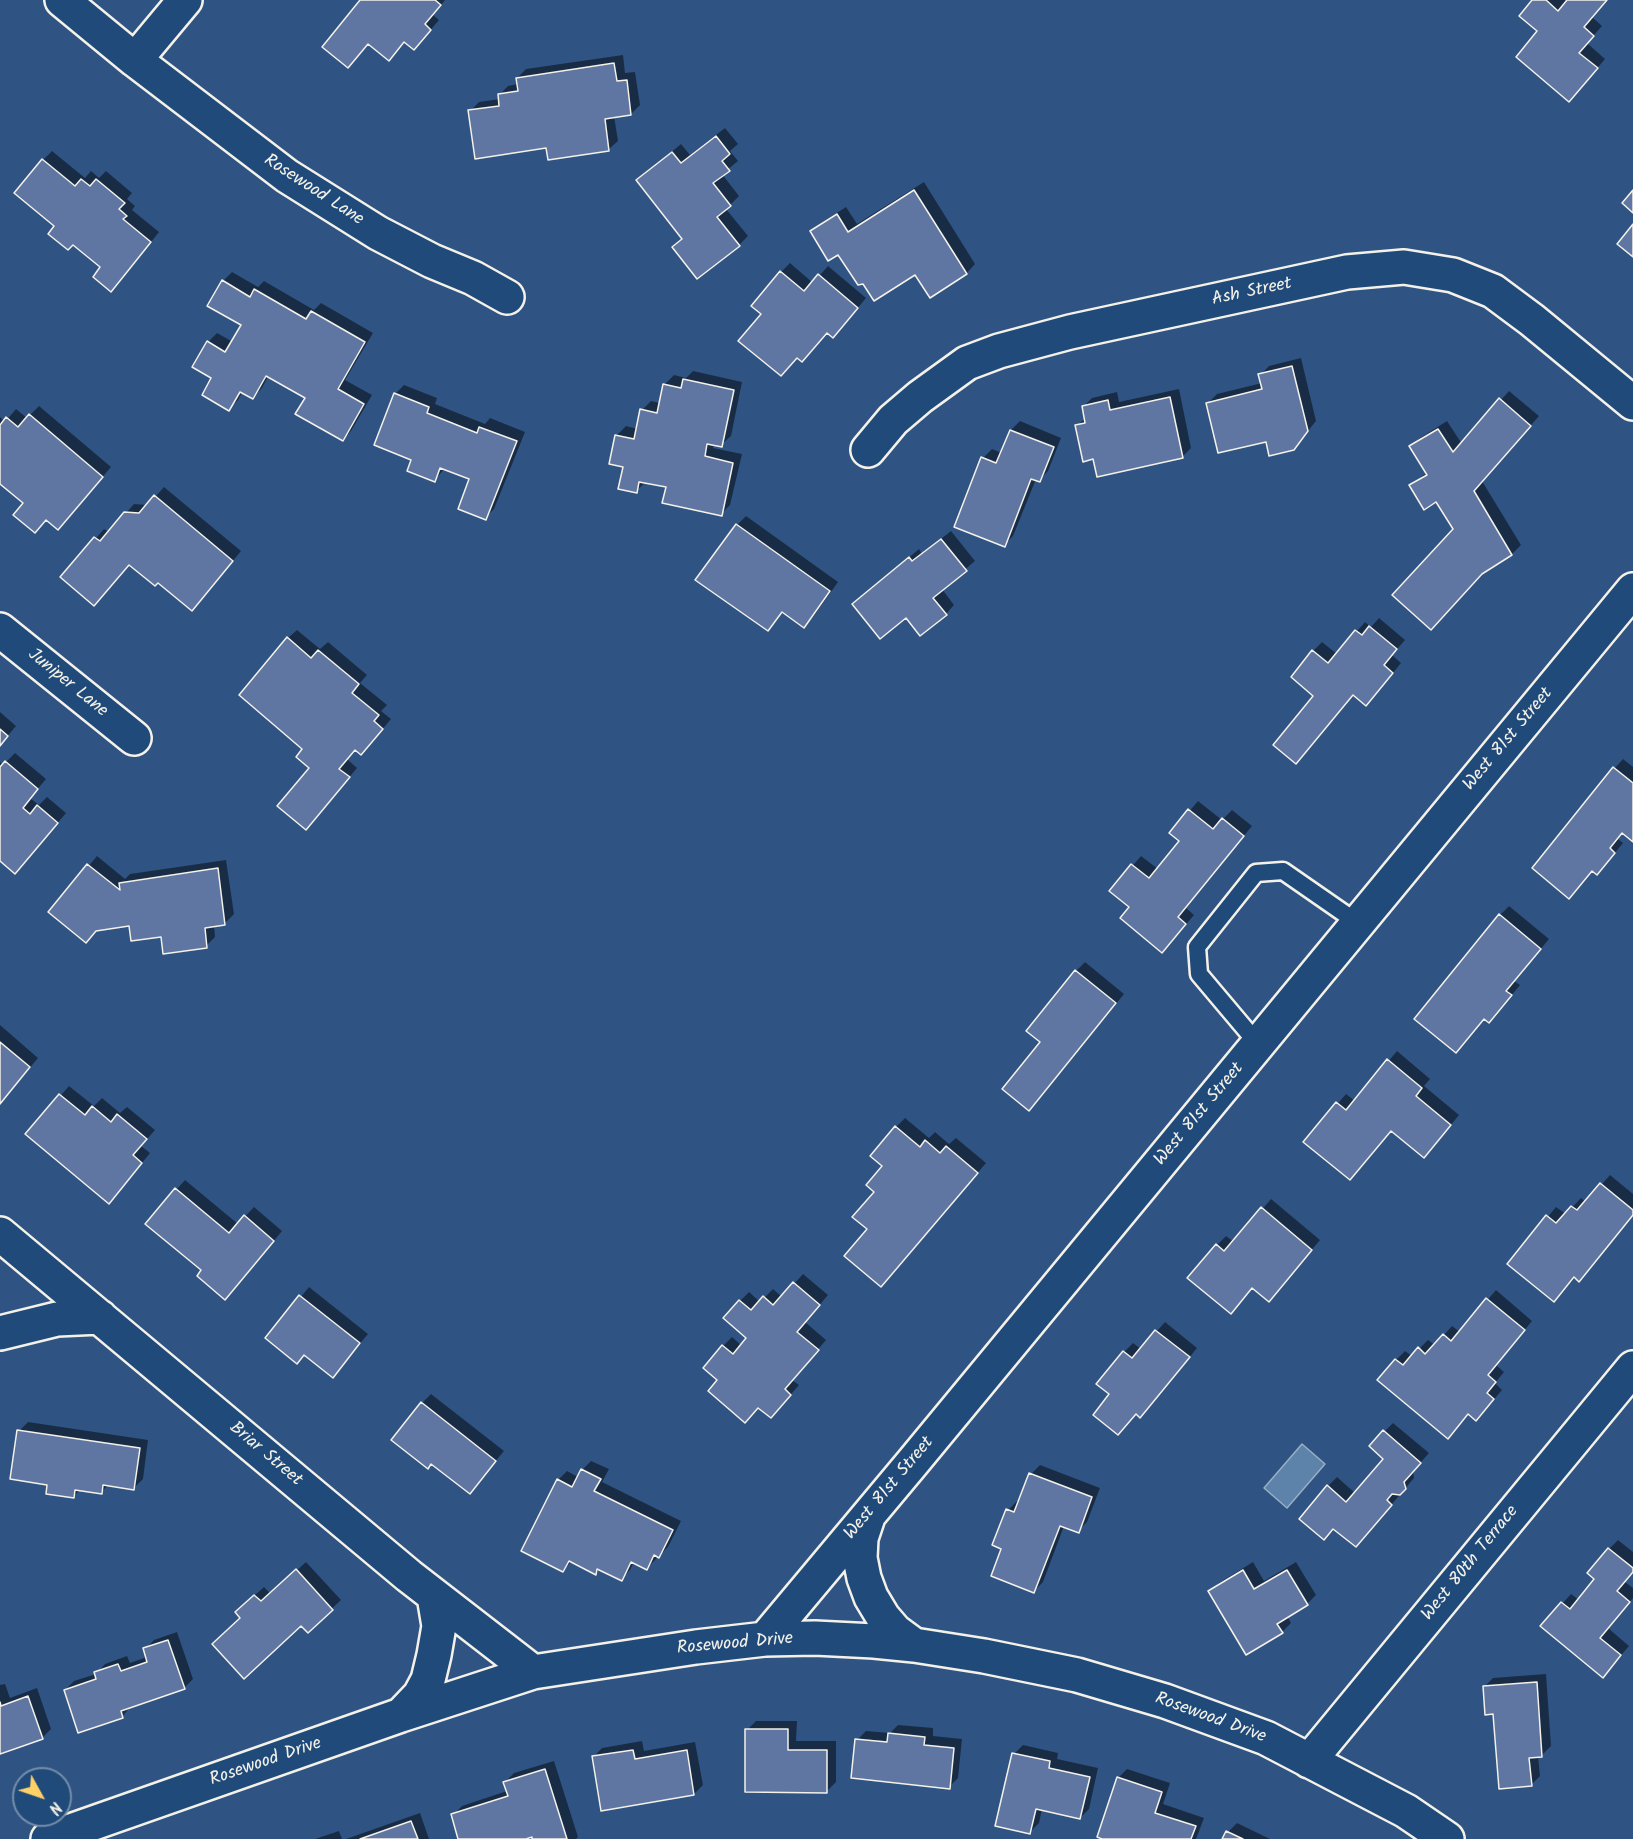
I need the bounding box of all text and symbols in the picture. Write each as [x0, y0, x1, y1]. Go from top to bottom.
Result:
street label: Rosewood Lane [259, 151, 367, 231]
street label: Ash Street [1210, 274, 1294, 312]
street label: Juniper Lane [23, 645, 111, 723]
street label: West 81st Street [1460, 684, 1558, 796]
street label: West 81st Street [1151, 1059, 1249, 1171]
street label: Briar Street [224, 1418, 306, 1492]
street label: West 81st Street [841, 1433, 939, 1545]
street label: West 80th Terrace [1418, 1502, 1524, 1626]
street label: Rosewood Drive [676, 1629, 794, 1661]
street label: Rosewood Drive [1152, 1689, 1268, 1749]
street label: Rosewood Drive [207, 1734, 325, 1792]
north arrow [12, 1767, 72, 1827]
text: N [42, 1796, 67, 1820]

